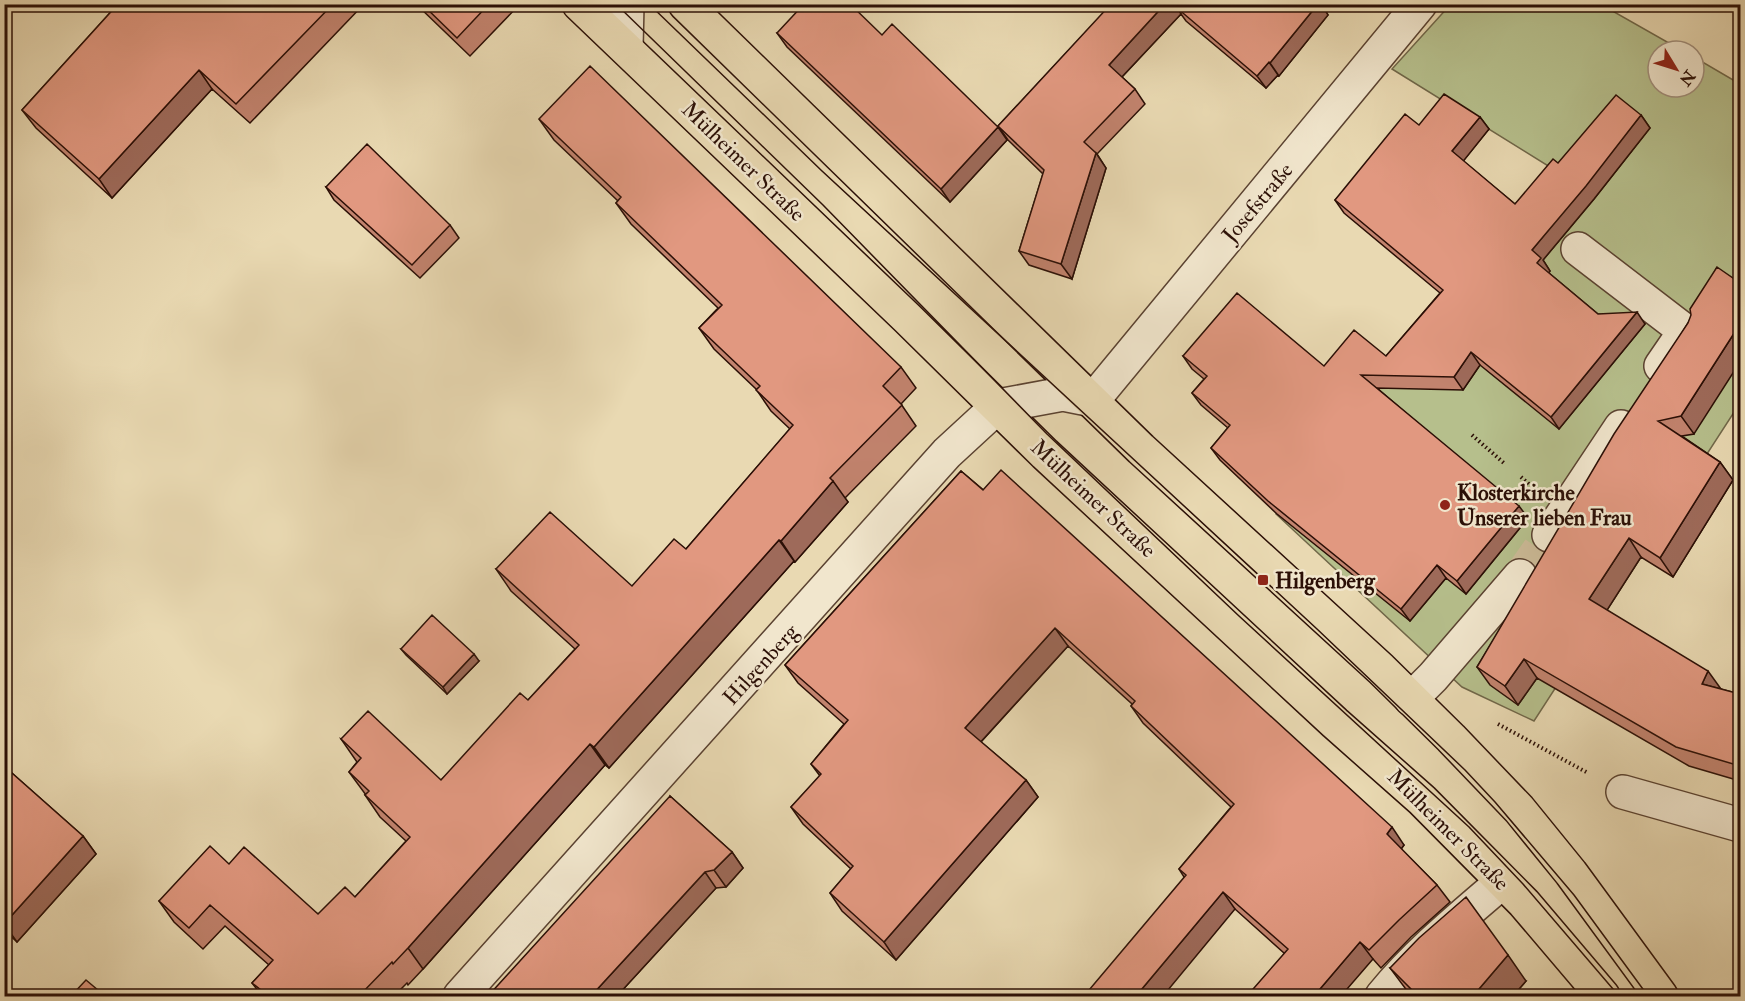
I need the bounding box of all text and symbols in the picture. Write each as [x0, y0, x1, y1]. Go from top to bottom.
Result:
north arrow [1646, 39, 1706, 99]
text: N [1674, 65, 1700, 90]
street label: Mülheimer Straße [676, 96, 811, 228]
street label: Josefstraße [1216, 157, 1299, 249]
street label: Mülheimer Straße [1025, 434, 1162, 564]
place label: Klosterkirche Unserer lieben Frau [1457, 479, 1632, 532]
marker: Klosterkirche Unserer lieben Frau [1438, 498, 1452, 512]
place label: Hilgenberg [1275, 567, 1376, 596]
marker: Hilgenberg [1256, 573, 1270, 587]
street label: Hilgenberg [717, 617, 805, 711]
street label: Mülheimer Straße [1381, 763, 1515, 897]

